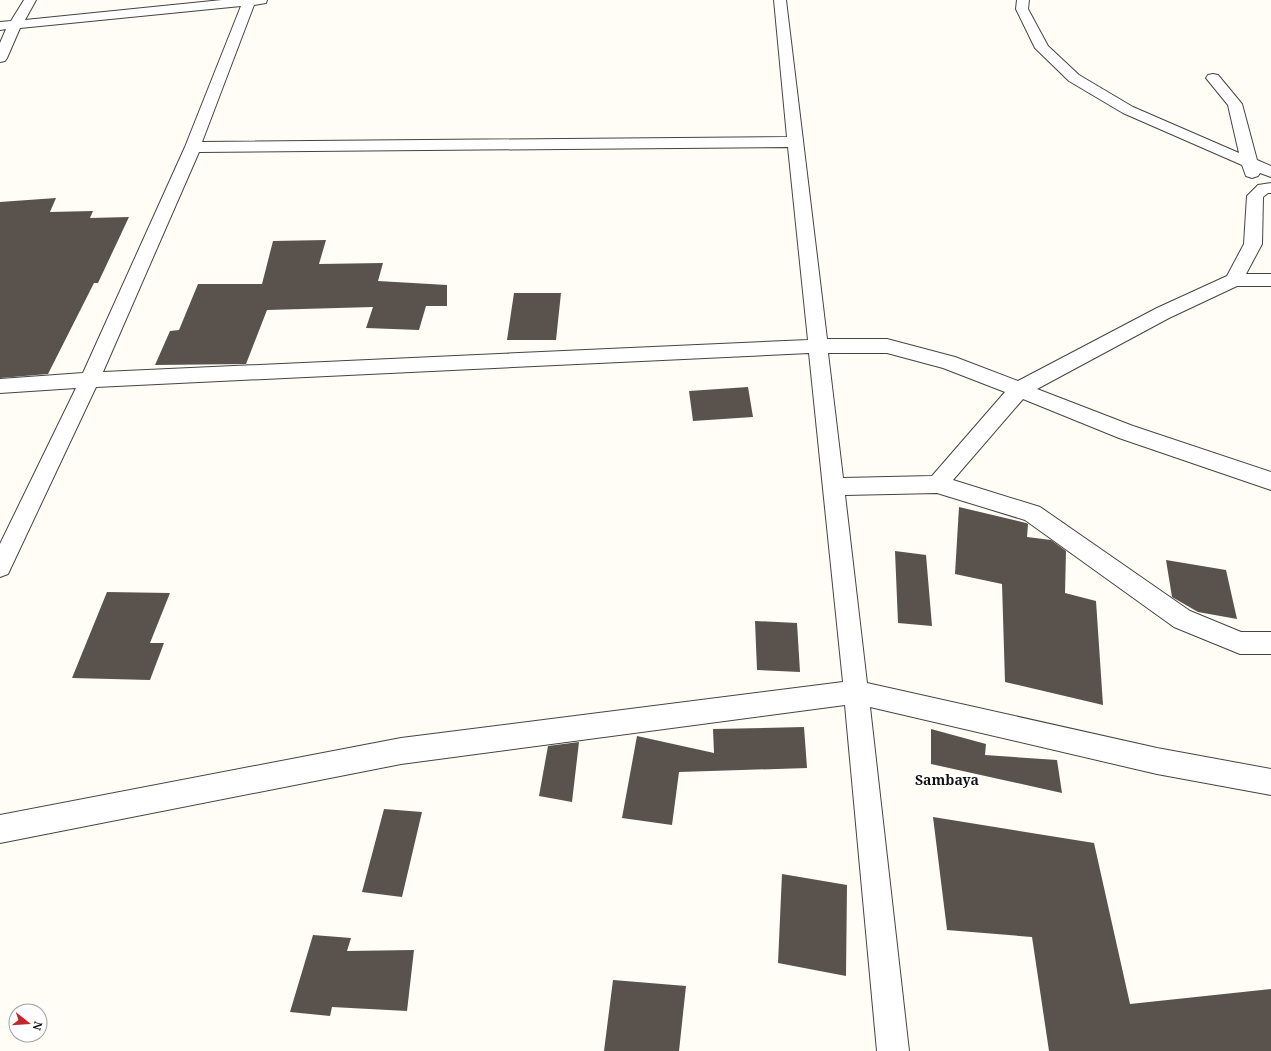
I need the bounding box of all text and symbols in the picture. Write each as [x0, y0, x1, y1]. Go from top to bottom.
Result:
district label: Sambaya [915, 770, 979, 789]
north arrow [8, 1003, 48, 1043]
text: N [30, 1020, 46, 1033]

